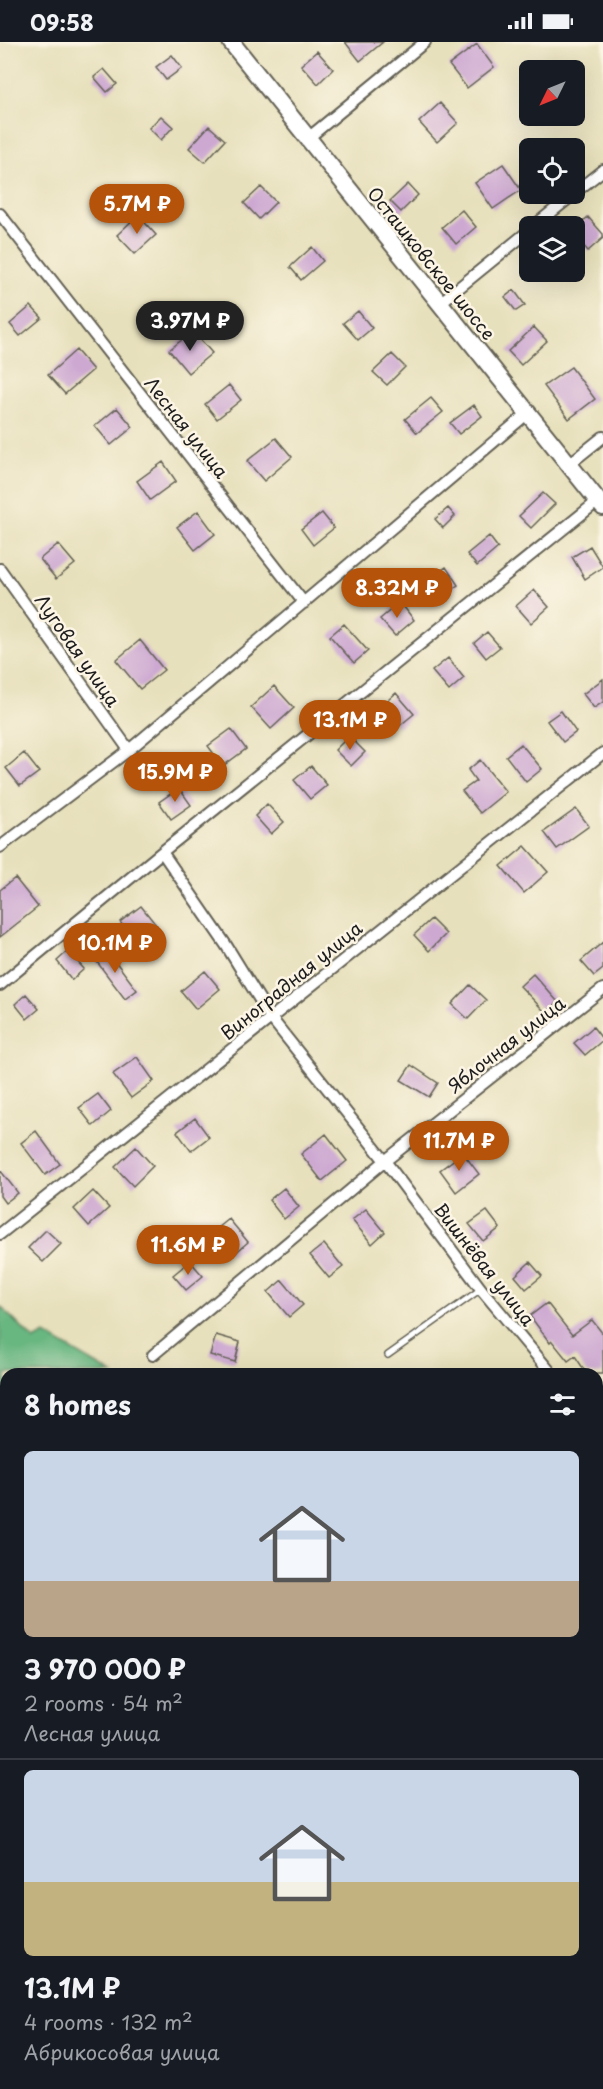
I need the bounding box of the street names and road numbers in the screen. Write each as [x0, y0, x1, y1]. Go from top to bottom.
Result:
street label: Осташковское шоссе [362, 181, 502, 345]
street label: Лесная улица [139, 370, 236, 484]
street label: Луговая улица [29, 588, 127, 713]
street label: Виноградная улица [214, 914, 368, 1046]
street label: Яблочная улица [441, 989, 571, 1099]
street label: Вишнёвая улица [428, 1197, 542, 1332]

